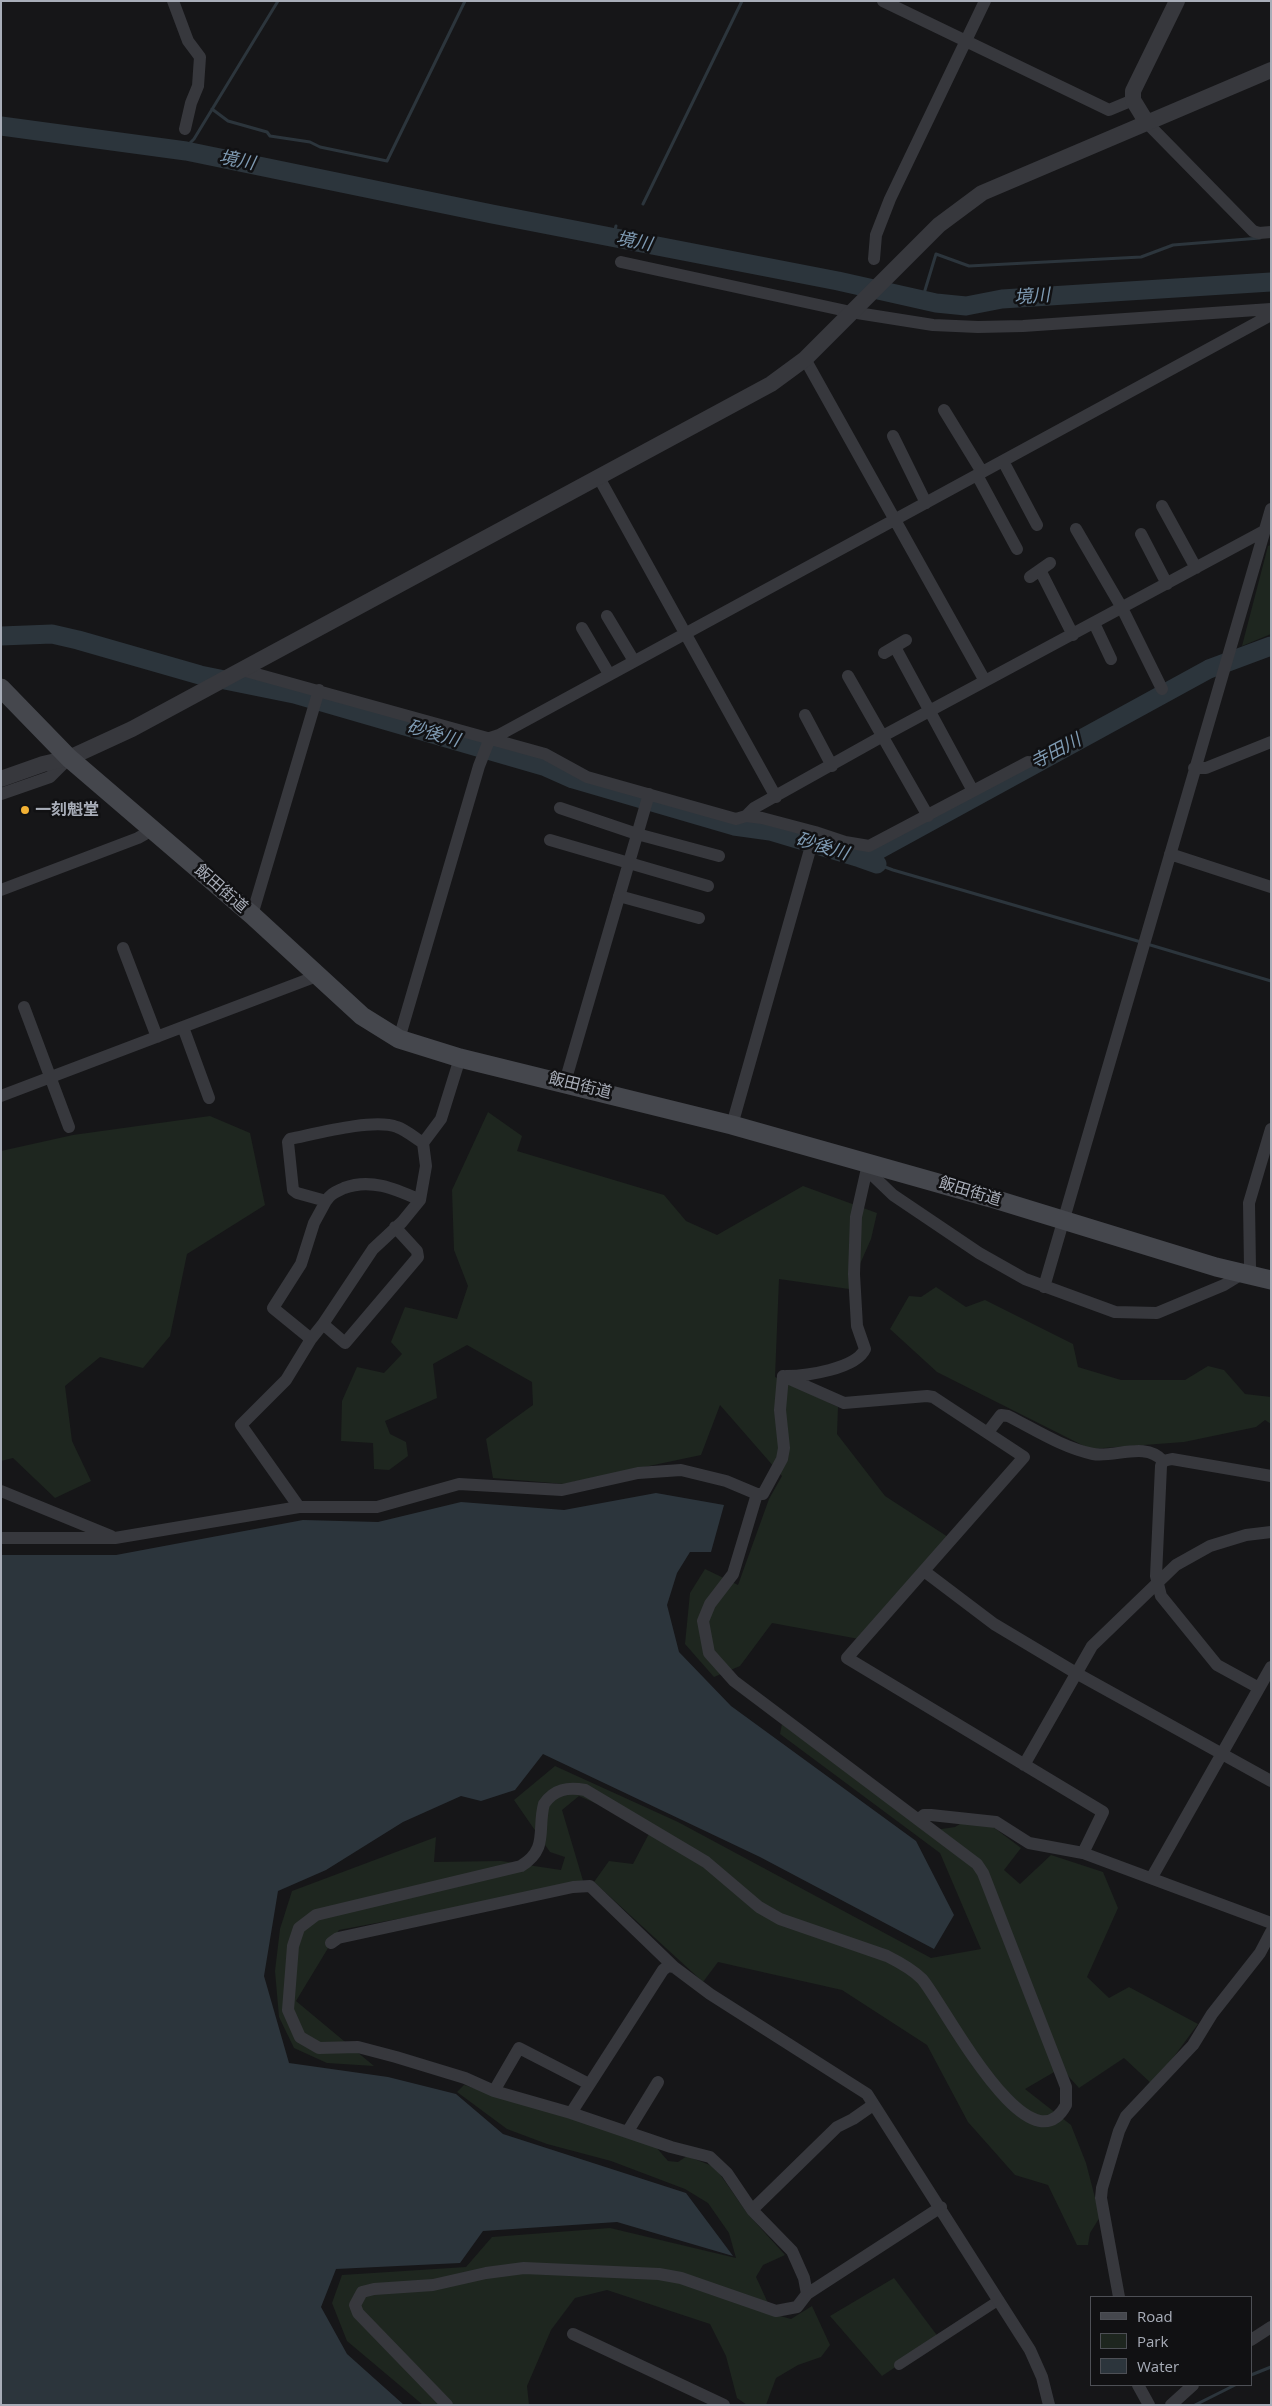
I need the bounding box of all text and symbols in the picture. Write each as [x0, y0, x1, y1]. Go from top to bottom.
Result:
water label: 境川 [217, 147, 257, 175]
water label: 境川 [614, 228, 654, 256]
water label: 境川 [1013, 285, 1051, 309]
water label: 砂後川 [404, 716, 462, 752]
water label: 寺田川 [1027, 730, 1085, 774]
place label: 一刻魁堂 [35, 800, 99, 820]
marker: 一刻魁堂 [19, 804, 31, 816]
water label: 砂後川 [793, 829, 851, 865]
street label: 飯田街道 [191, 861, 251, 917]
street label: 飯田街道 [547, 1069, 613, 1103]
street label: 飯田街道 [937, 1173, 1003, 1211]
legend [1090, 2296, 1252, 2386]
text: Road [1137, 2306, 1173, 2326]
text: Park [1137, 2331, 1168, 2351]
text: Water [1137, 2356, 1179, 2376]

